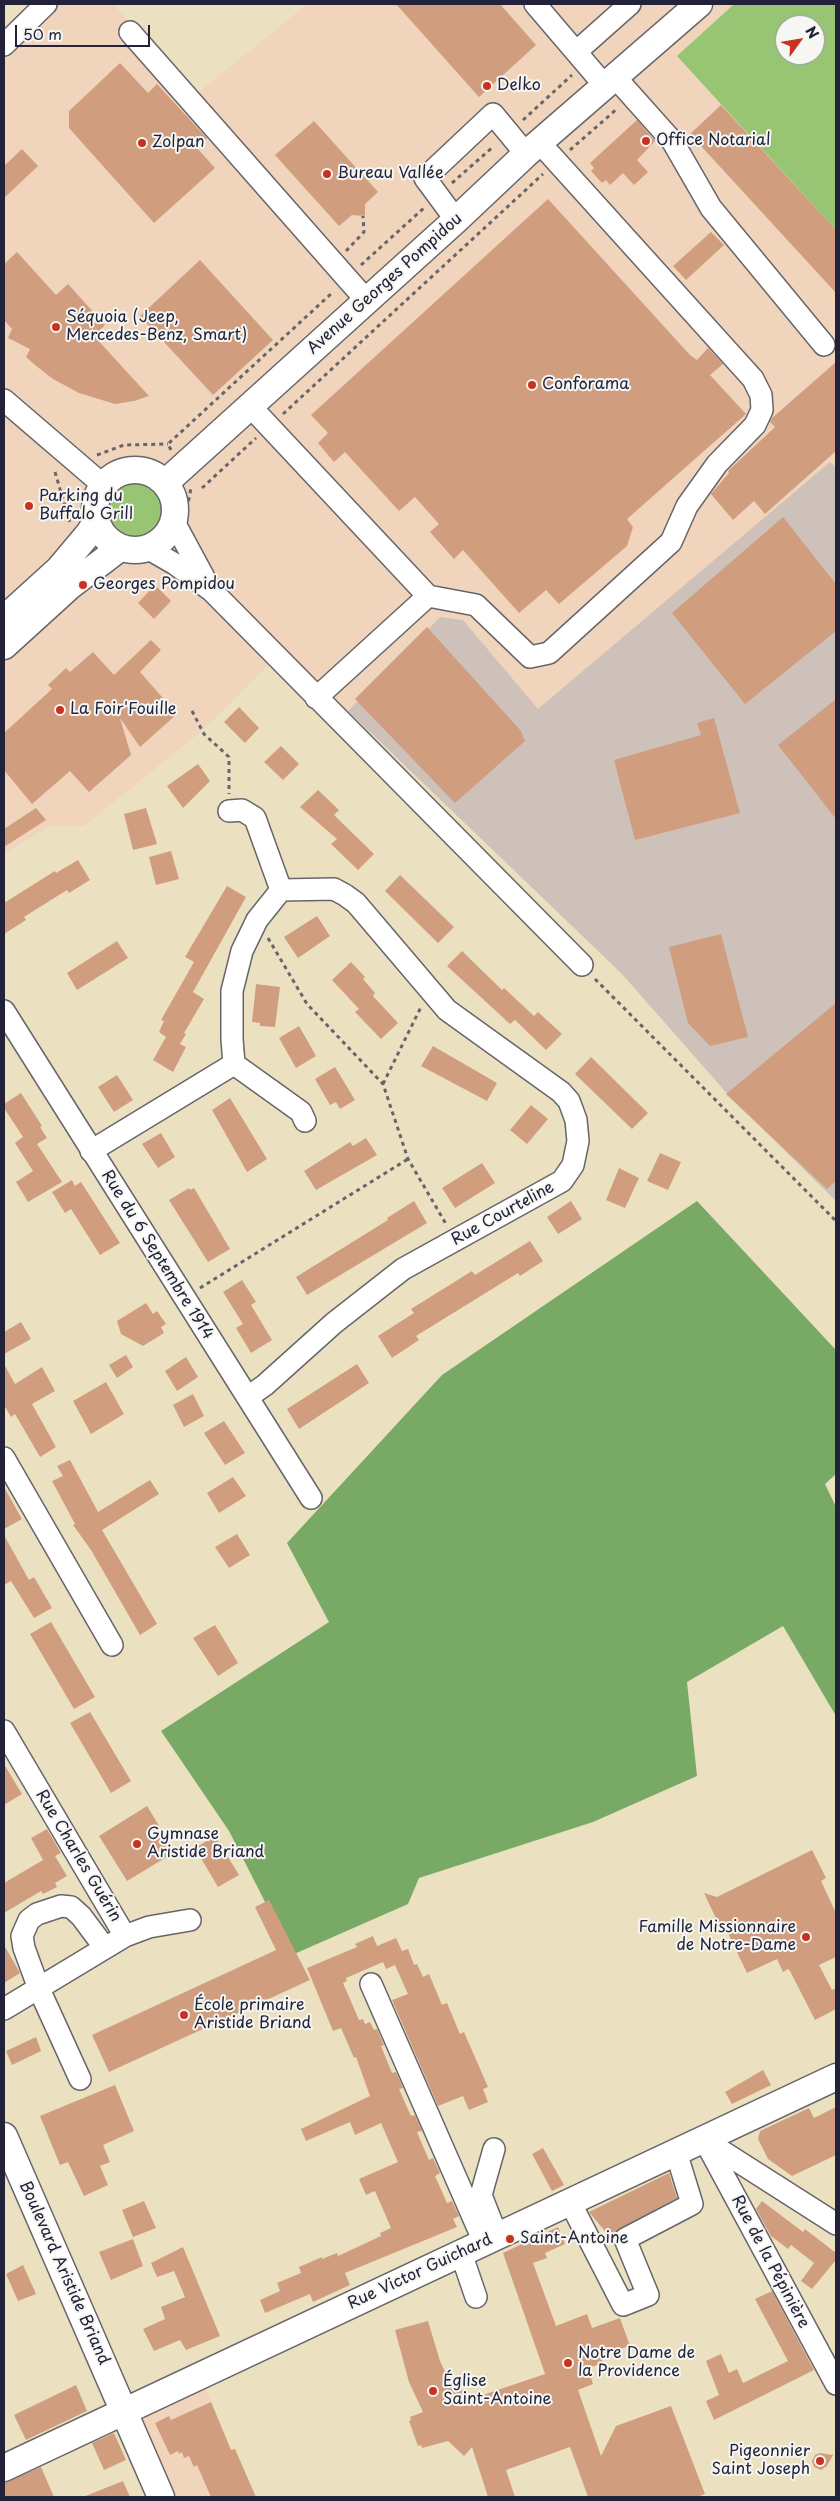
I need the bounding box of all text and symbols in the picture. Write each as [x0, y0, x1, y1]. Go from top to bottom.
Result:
scale bar [18, 15, 152, 47]
north arrow [775, 15, 825, 65]
text: 50 m [23, 22, 62, 45]
text: N [800, 22, 824, 43]
place label: Delko [497, 76, 541, 96]
marker: Delko [481, 80, 493, 92]
place label: Office Notarial [656, 131, 771, 151]
place label: Zolpan [152, 133, 205, 153]
marker: Office Notarial [640, 135, 652, 147]
marker: Zolpan [136, 137, 148, 149]
place label: Bureau Vallée [337, 164, 444, 184]
marker: Bureau Vallée [321, 168, 333, 180]
street label: Avenue Georges Pompidou [304, 209, 466, 359]
place label: Séquoia (Jeep, Mercedes-Benz, Smart) [66, 308, 247, 346]
marker: Séquoia (Jeep, Mercedes-Benz, Smart) [50, 321, 62, 333]
place label: Conforama [542, 375, 629, 395]
marker: Conforama [526, 379, 538, 391]
place label: Parking du Buffalo Grill [39, 487, 133, 525]
marker: Parking du Buffalo Grill [23, 500, 35, 512]
place label: Georges Pompidou [93, 575, 235, 595]
marker: Georges Pompidou [77, 579, 89, 591]
place label: La Foir'Fouille [70, 700, 177, 720]
marker: La Foir'Fouille [54, 704, 66, 716]
street label: Rue du 6 Septembre 1914 [97, 1167, 217, 1343]
street label: Rue Courteline [448, 1178, 558, 1250]
street label: Rue Charles Guérin [31, 1787, 125, 1925]
place label: Gymnase Aristide Briand [147, 1825, 264, 1863]
marker: Gymnase Aristide Briand [131, 1838, 143, 1850]
place label: Famille Missionnaire de Notre-Dame [638, 1918, 796, 1956]
marker: Famille Missionnaire de Notre-Dame [800, 1931, 812, 1943]
place label: École primaire Aristide Briand [194, 1996, 311, 2034]
marker: École primaire Aristide Briand [178, 2009, 190, 2021]
street label: Boulevard Aristide Briand [15, 2178, 113, 2368]
street label: Rue de la Pépinière [727, 2192, 813, 2332]
place label: Saint-Antoine [520, 2229, 629, 2249]
street label: Rue Victor Guichard [345, 2230, 495, 2314]
marker: Saint-Antoine [504, 2233, 516, 2245]
place label: Notre Dame de la Providence [578, 2344, 695, 2382]
marker: Notre Dame de la Providence [562, 2357, 574, 2369]
place label: Église Saint-Antoine [443, 2372, 552, 2410]
marker: Église Saint-Antoine [427, 2385, 439, 2397]
place label: Pigeonnier Saint Joseph [712, 2442, 810, 2480]
marker: Pigeonnier Saint Joseph [814, 2455, 826, 2467]

